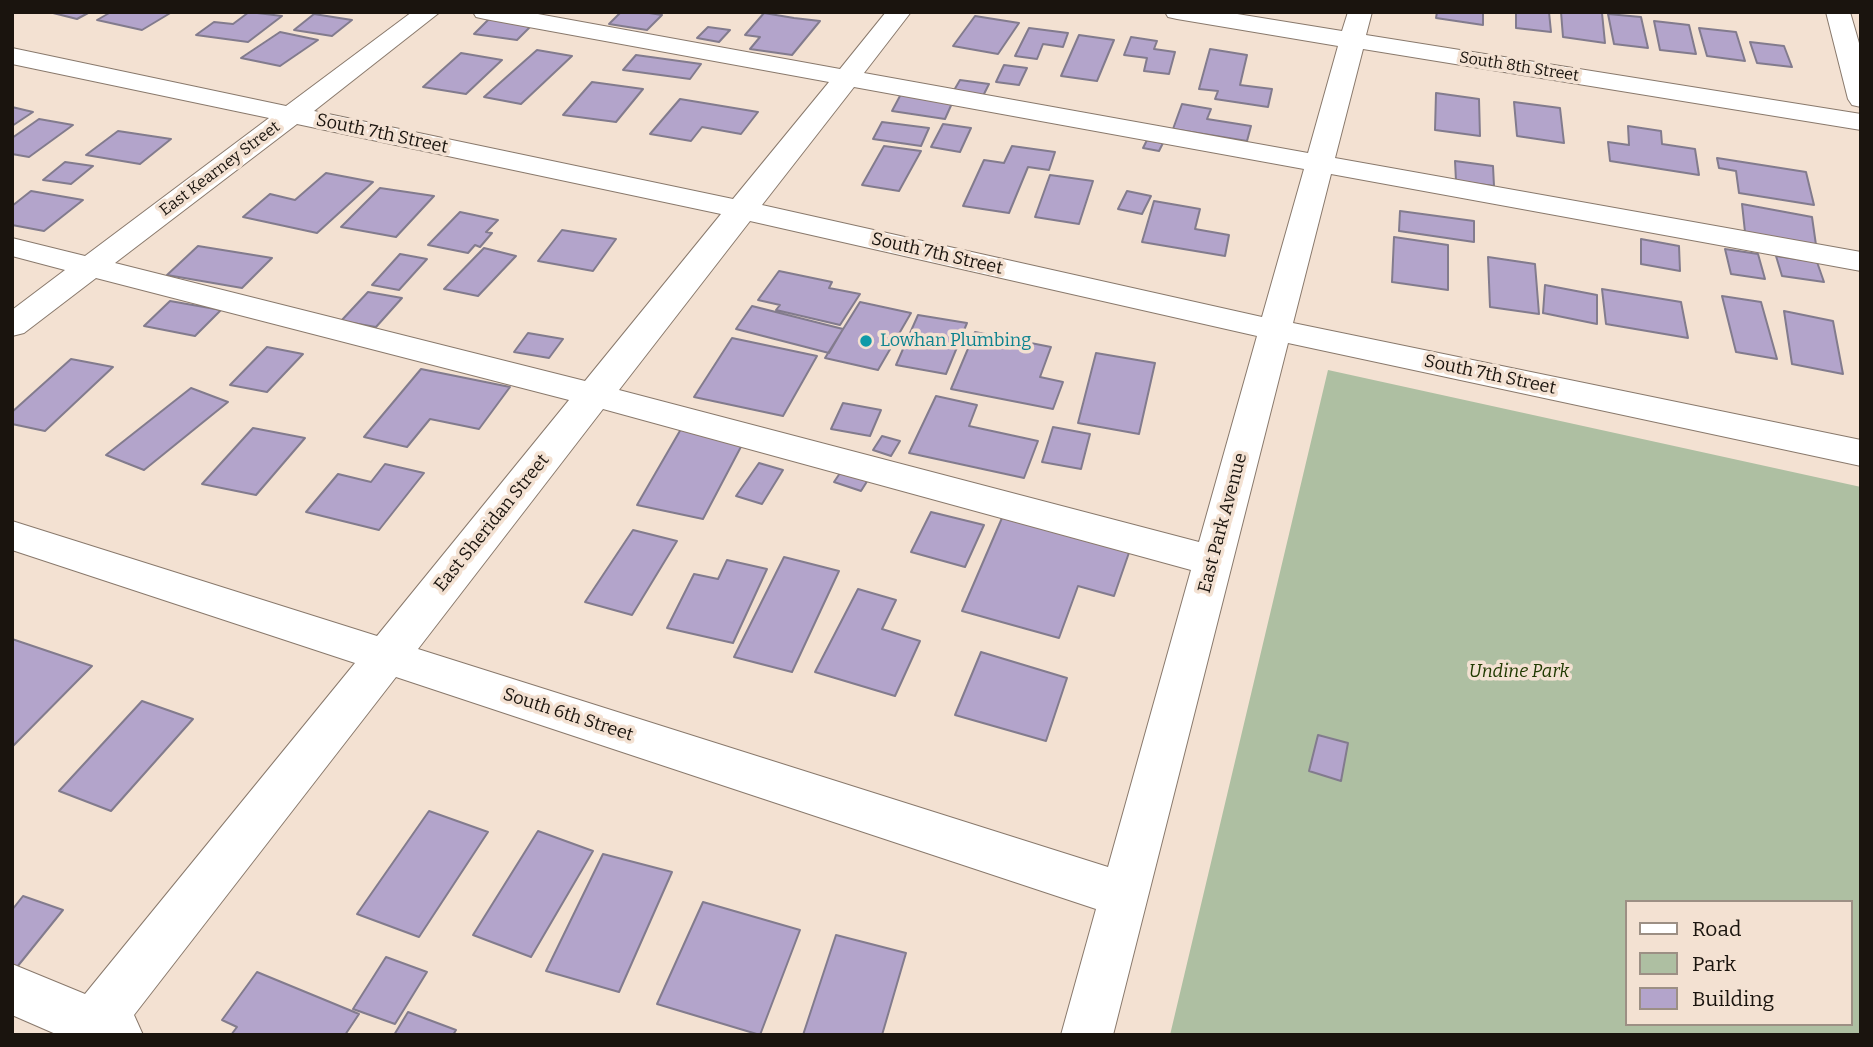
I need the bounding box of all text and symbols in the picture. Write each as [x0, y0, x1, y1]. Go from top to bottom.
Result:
street label: South 8th Street [1458, 48, 1580, 86]
street label: South 7th Street [314, 109, 450, 159]
street label: East Kearney Street [156, 118, 284, 220]
street label: South 7th Street [869, 228, 1005, 280]
place label: Lowhan Plumbing [880, 330, 1031, 352]
marker: Lowhan Plumbing [858, 333, 874, 349]
street label: South 7th Street [1422, 350, 1558, 400]
street label: East Sheridan Street [430, 450, 554, 596]
street label: East Park Avenue [1194, 451, 1252, 595]
park label: Undine Park [1469, 661, 1569, 683]
street label: South 6th Street [500, 684, 636, 746]
legend [1624, 900, 1852, 1026]
text: Road [1692, 916, 1741, 942]
text: Park [1692, 951, 1736, 977]
text: Building [1692, 986, 1774, 1012]

